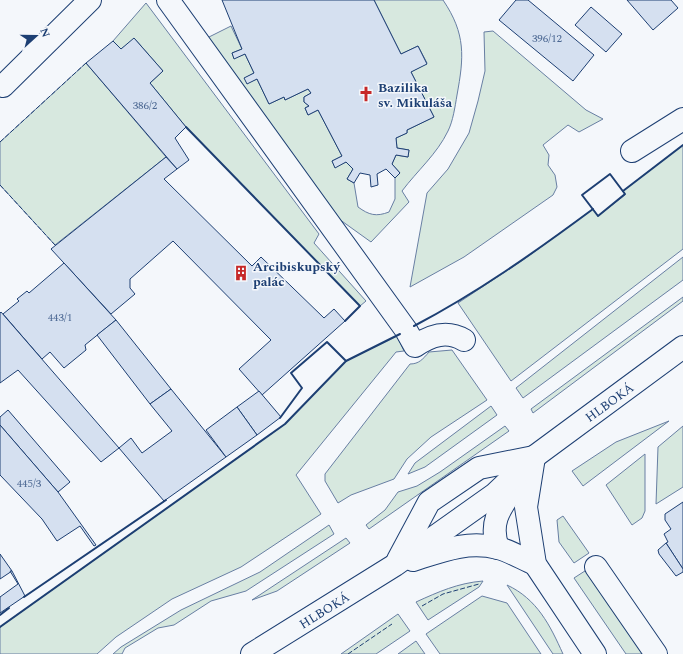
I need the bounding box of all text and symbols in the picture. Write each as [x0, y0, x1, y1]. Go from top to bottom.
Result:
north arrow [16, 16, 56, 56]
text: N [35, 25, 54, 40]
house number: 396/12 [532, 30, 563, 47]
place label: Bazilika sv. Mikuláša [378, 78, 452, 113]
church icon: Bazilika sv. Mikuláša [357, 85, 375, 103]
house number: 386/2 [133, 97, 158, 114]
place label: Arcibiskupský palác [253, 257, 340, 292]
building icon: Arcibiskupský palác [232, 264, 250, 282]
house number: 443/1 [48, 309, 72, 326]
street label: HLBOKÁ [581, 378, 638, 427]
house number: 445/3 [17, 475, 42, 492]
street label: HLBOKÁ [295, 587, 354, 634]

